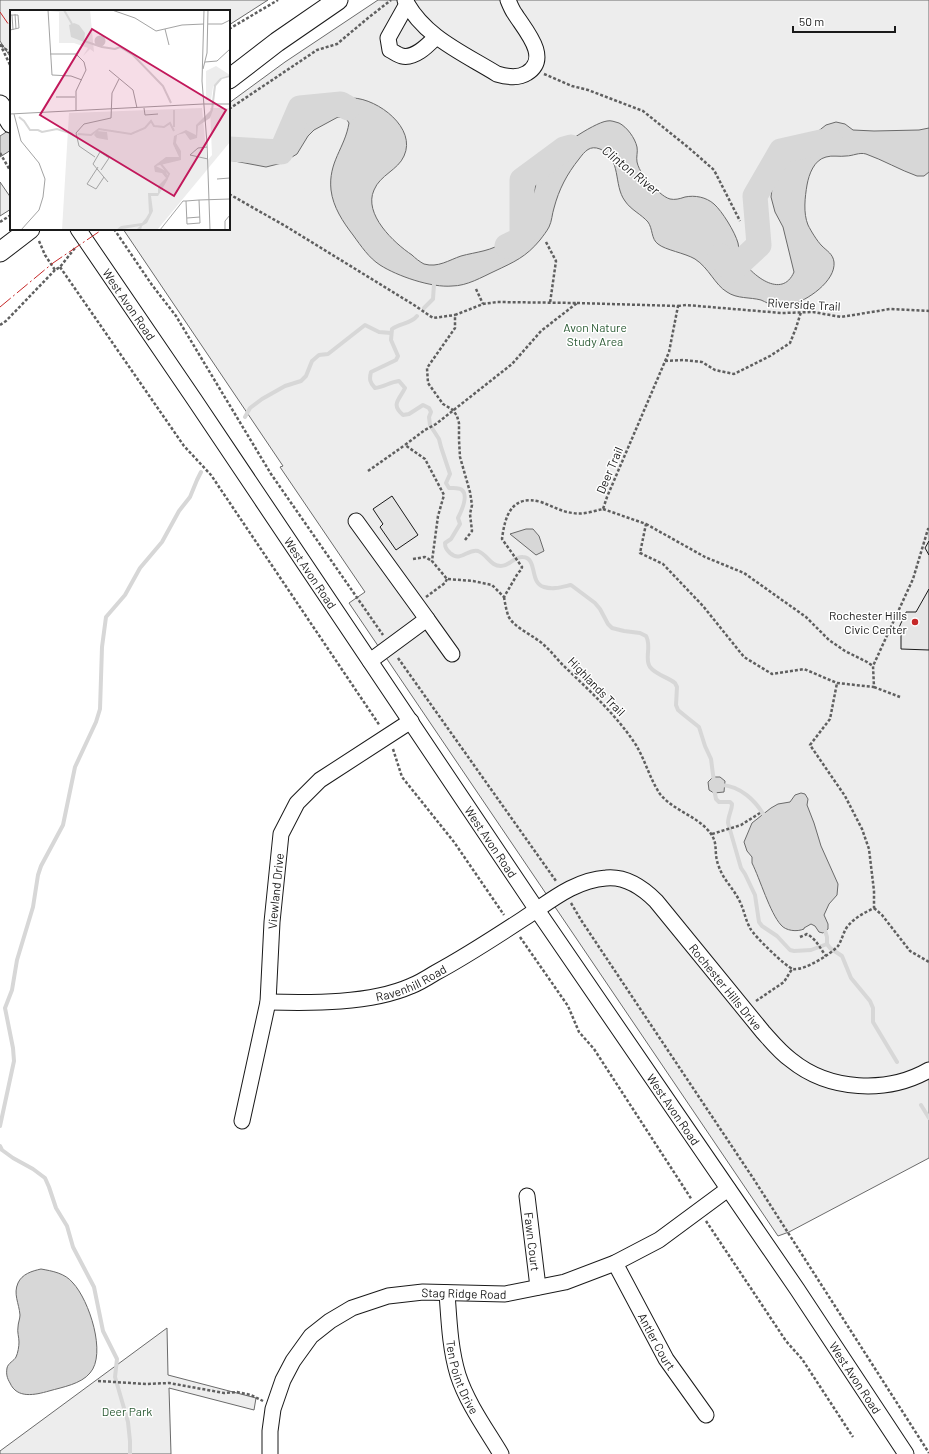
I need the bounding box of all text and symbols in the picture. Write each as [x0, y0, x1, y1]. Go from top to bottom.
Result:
scale bar [793, 8, 895, 34]
inset map [10, 10, 230, 230]
text: 50 m [799, 14, 824, 28]
water label: Clinton River [599, 142, 663, 198]
street label: West Avon Road [100, 266, 159, 342]
street label: Riverside Trail [767, 295, 841, 313]
park label: Avon Nature Study Area [563, 320, 627, 348]
street label: Deer Trail [593, 444, 625, 496]
street label: West Avon Road [282, 534, 340, 611]
place label: Rochester Hills Civic Center [829, 608, 908, 636]
marker: Rochester Hills Civic Center [910, 617, 920, 627]
street label: Highlands Trail [565, 654, 629, 718]
street label: West Avon Road [462, 803, 520, 880]
street label: Viewland Drive [265, 853, 286, 929]
street label: Rochester Hills Drive [687, 941, 765, 1033]
street label: Ravenhill Road [374, 961, 449, 1003]
street label: West Avon Road [644, 1071, 703, 1148]
street label: Fawn Court [522, 1211, 543, 1272]
street label: Stag Ridge Road [421, 1285, 507, 1301]
street label: Antler Court [636, 1310, 679, 1373]
street label: Ten Point Drive [444, 1339, 482, 1416]
street label: West Avon Road [827, 1339, 884, 1416]
park label: Deer Park [102, 1404, 152, 1418]

